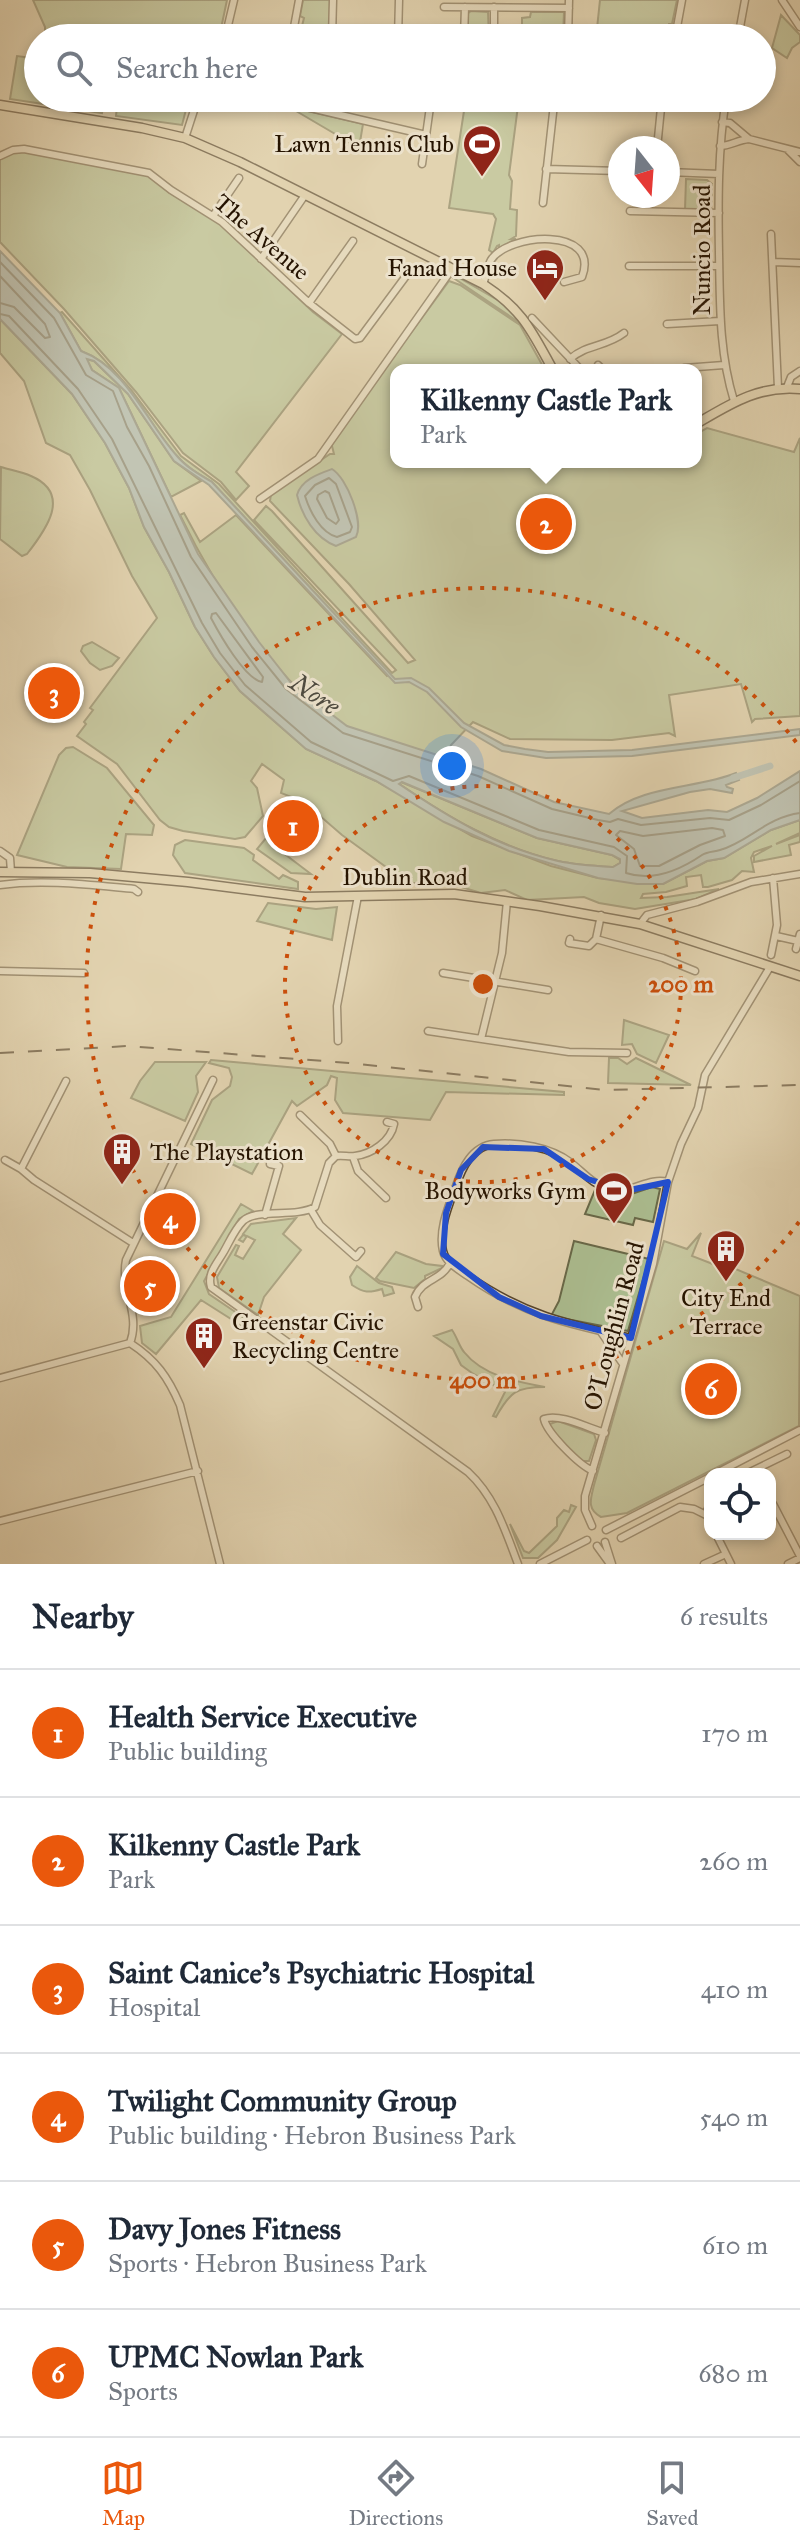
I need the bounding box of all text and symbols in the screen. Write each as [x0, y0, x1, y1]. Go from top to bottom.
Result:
search box [24, 24, 776, 112]
icon: search [52, 46, 96, 90]
text: Search here [116, 50, 258, 86]
sports icon: Lawn Tennis Club [461, 123, 503, 178]
place label: Lawn Tennis Club [274, 129, 454, 159]
north arrow [608, 136, 680, 208]
street label: Nuncio Road [687, 185, 717, 315]
street label: The Avenue [208, 187, 316, 287]
hotel icon: Fanad House [524, 247, 566, 302]
place label: Fanad House [387, 253, 517, 283]
popup [390, 364, 702, 468]
text: Kilkenny Castle Park [420, 382, 672, 418]
text: Park [420, 418, 467, 450]
pin: 2 [520, 494, 572, 554]
pin: 3 [28, 663, 80, 723]
water label: Nore [283, 665, 347, 723]
your location [432, 746, 472, 786]
pin: 1 [267, 796, 319, 856]
street label: Dublin Road [342, 862, 468, 892]
text: 200 m [648, 969, 714, 999]
centre of rings [469, 970, 497, 998]
building icon: The Playstation [101, 1131, 143, 1186]
place label: The Playstation [150, 1137, 304, 1167]
sports icon: Bodyworks Gym [593, 1170, 635, 1225]
place label: Bodyworks Gym [424, 1176, 586, 1206]
pin: 4 [144, 1189, 196, 1249]
building icon: City End Terrace [705, 1228, 747, 1283]
street label: O'Loughlin Road [577, 1238, 651, 1414]
pin: 5 [124, 1256, 176, 1316]
place label: City End Terrace [681, 1283, 771, 1341]
place label: Greenstar Civic Recycling Centre [232, 1307, 399, 1365]
building icon: Greenstar Civic Recycling Centre [183, 1315, 225, 1370]
pin: 6 [685, 1359, 737, 1419]
text: 400 m [450, 1365, 517, 1395]
map controls [704, 1468, 776, 1540]
button: locate [704, 1468, 776, 1540]
text: Nearby [32, 1596, 134, 1637]
text: 6 results [680, 1600, 768, 1632]
text: Health Service Executive [108, 1699, 417, 1735]
text: 1 [53, 1717, 63, 1749]
text: 170 m [701, 1717, 768, 1749]
text: Public building [108, 1735, 267, 1767]
text: Kilkenny Castle Park [108, 1827, 360, 1863]
text: 2 [52, 1845, 64, 1877]
text: 260 m [699, 1845, 768, 1877]
text: Park [108, 1863, 155, 1895]
text: Saint Canice's Psychiatric Hospital [108, 1955, 534, 1991]
text: 3 [53, 1973, 63, 2005]
text: 410 m [701, 1973, 768, 2005]
text: Hospital [108, 1991, 200, 2023]
text: Twilight Community Group [108, 2083, 457, 2119]
text: 4 [51, 2101, 65, 2133]
text: 540 m [700, 2101, 768, 2133]
text: Public building · Hebron Business Park [108, 2119, 516, 2151]
text: Davy Jones Fitness [108, 2211, 341, 2247]
text: 5 [52, 2229, 64, 2261]
text: 610 m [702, 2229, 768, 2261]
text: Sports · Hebron Business Park [108, 2247, 427, 2279]
text: UPMC Nowlan Park [108, 2339, 364, 2375]
text: 6 [51, 2357, 65, 2389]
text: 680 m [698, 2357, 768, 2389]
text: Sports [108, 2375, 178, 2407]
tab: Map [101, 2456, 145, 2531]
tab: Directions [348, 2456, 443, 2531]
tab: Saved [646, 2456, 698, 2531]

